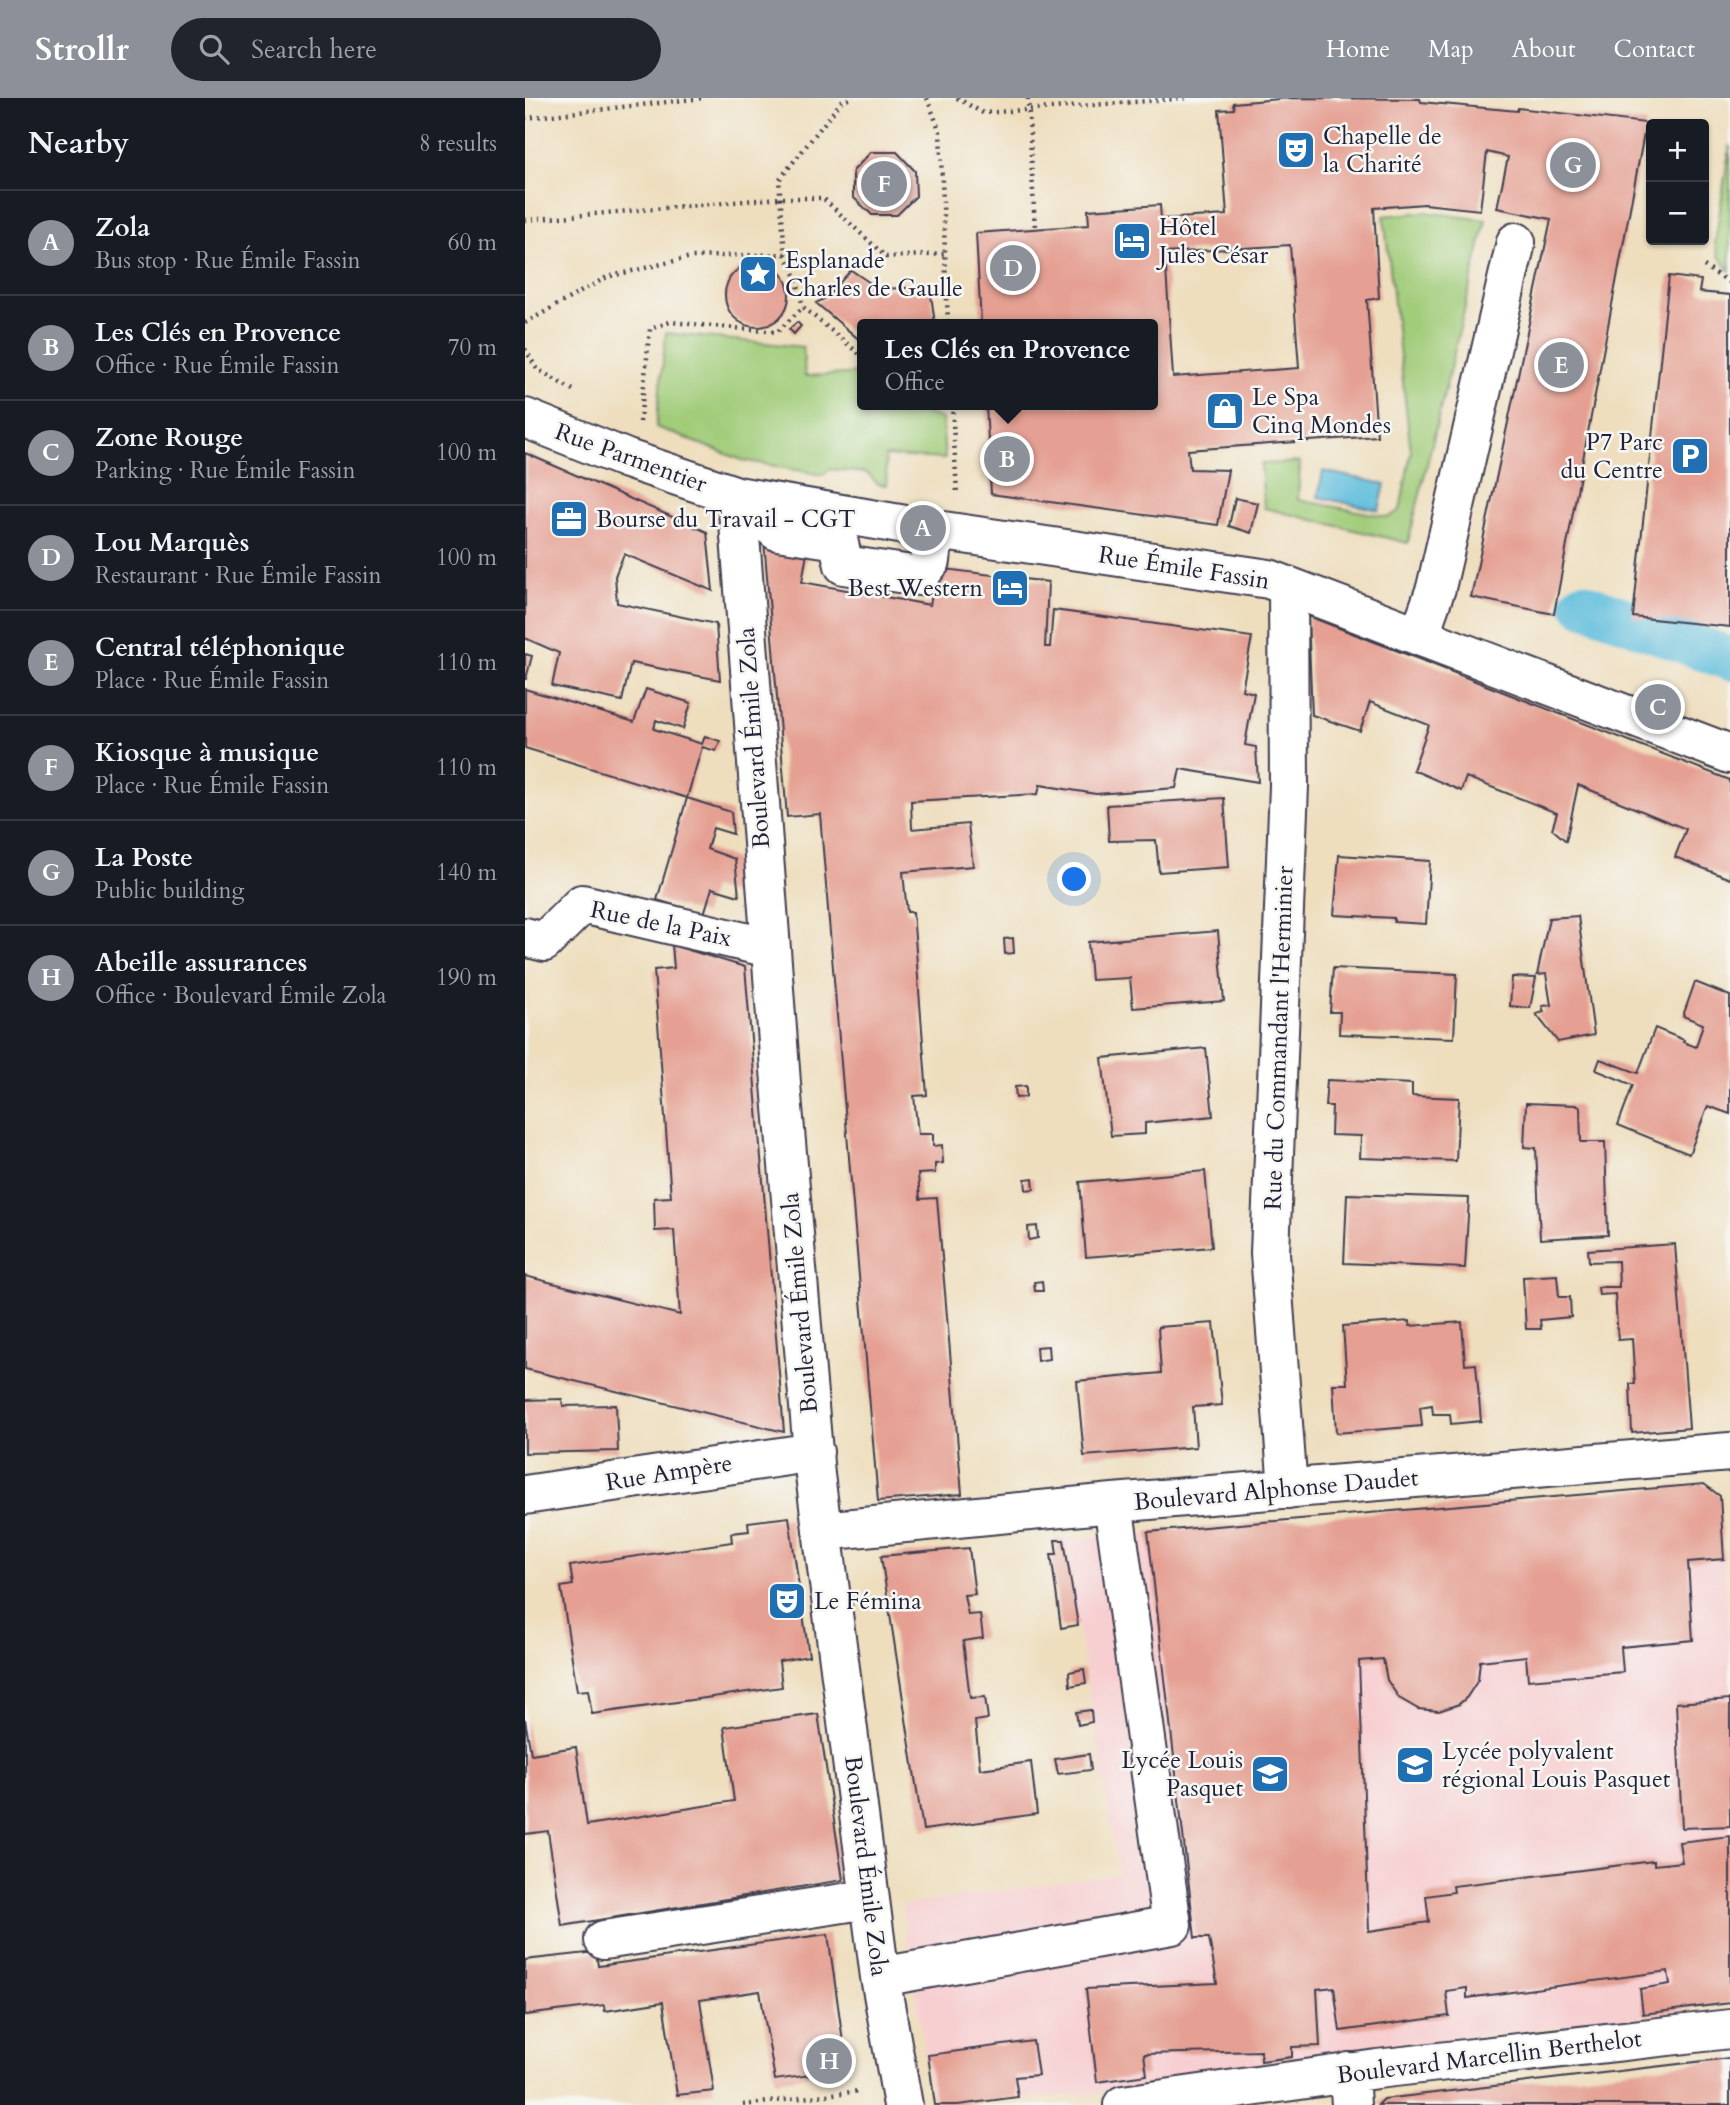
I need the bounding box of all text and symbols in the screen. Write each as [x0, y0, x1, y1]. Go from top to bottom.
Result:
search box [171, 18, 661, 81]
text: Strollr [35, 27, 129, 72]
icon: search [195, 30, 233, 68]
text: Search here [251, 32, 377, 67]
text: Home [1326, 33, 1390, 66]
text: Map [1428, 33, 1474, 66]
text: About [1512, 33, 1576, 66]
text: Contact [1614, 33, 1695, 66]
map controls [1646, 119, 1709, 245]
button: + [1646, 119, 1709, 182]
place label: Chapelle de la Charité [1323, 120, 1442, 181]
text: Nearby [28, 123, 129, 164]
text: 8 results [419, 128, 497, 159]
theatre icon: Chapelle de la Charité [1275, 129, 1317, 171]
pin: G [1550, 139, 1596, 191]
pin: F [861, 158, 907, 210]
button: − [1646, 182, 1709, 245]
text: Zola [95, 210, 150, 245]
place label: Hôtel Jules César [1156, 211, 1268, 272]
hotel icon: Hôtel Jules César [1111, 220, 1153, 262]
text: A [42, 227, 60, 258]
text: 60 m [448, 227, 497, 258]
pin: D [990, 242, 1036, 294]
place label: Esplanade Charles de Gaulle [785, 244, 963, 305]
text: Bus stop · Rue Émile Fassin [95, 245, 361, 276]
place icon: Esplanade Charles de Gaulle [737, 253, 779, 295]
text: Les Clés en Provence [95, 315, 341, 350]
popup [857, 319, 1158, 410]
text: B [43, 332, 59, 363]
text: 70 m [448, 332, 497, 363]
text: Les Clés en Provence [884, 332, 1131, 367]
pin: E [1538, 339, 1584, 391]
text: Office · Rue Émile Fassin [95, 350, 340, 381]
text: Office [884, 367, 945, 398]
place label: Le Spa Cinq Mondes [1252, 381, 1391, 442]
shop icon: Le Spa Cinq Mondes [1204, 390, 1246, 432]
street label: Rue Parmentier [551, 415, 712, 501]
text: Zone Rouge [95, 420, 243, 455]
place label: P7 Parc du Centre [1560, 426, 1663, 487]
pin: B [984, 433, 1030, 485]
parking icon: P7 Parc du Centre [1669, 435, 1711, 477]
text: C [42, 437, 60, 468]
text: 100 m [436, 437, 497, 468]
text: Parking · Rue Émile Fassin [95, 455, 356, 486]
office icon: Bourse du Travail - CGT [548, 498, 590, 540]
pin: A [900, 502, 946, 554]
place label: Bourse du Travail - CGT [596, 503, 856, 536]
text: Lou Marquès [95, 525, 249, 560]
street label: Rue Émile Fassin [1096, 538, 1272, 598]
text: D [41, 542, 61, 573]
text: 100 m [436, 542, 497, 573]
text: Restaurant · Rue Émile Fassin [95, 560, 382, 591]
hotel icon: Best Western [989, 567, 1031, 609]
place label: Best Western [847, 572, 983, 605]
street label: Boulevard Émile Zola [730, 626, 778, 850]
text: Central téléphonique [95, 630, 345, 665]
text: E [44, 647, 58, 678]
text: 110 m [436, 647, 497, 678]
text: Place · Rue Émile Fassin [95, 665, 329, 696]
pin: C [1635, 681, 1681, 733]
text: Kiosque à musique [95, 735, 319, 770]
text: F [44, 752, 58, 783]
text: 110 m [436, 752, 497, 783]
text: Place · Rue Émile Fassin [95, 770, 329, 801]
text: La Poste [95, 840, 193, 875]
text: G [42, 857, 60, 888]
text: 140 m [436, 857, 497, 888]
your location [1057, 862, 1091, 896]
street label: Rue du Commandant l'Herminier [1256, 865, 1302, 1211]
text: Public building [95, 875, 245, 906]
street label: Rue de la Paix [587, 893, 735, 955]
text: Abeille assurances [95, 945, 307, 980]
text: H [41, 962, 61, 993]
text: 190 m [436, 962, 497, 993]
text: Office · Boulevard Émile Zola [95, 980, 386, 1011]
street label: Boulevard Émile Zola [774, 1190, 826, 1415]
street label: Rue Ampère [603, 1447, 735, 1499]
street label: Boulevard Alphonse Daudet [1132, 1461, 1420, 1519]
theatre icon: Le Fémina [766, 1580, 808, 1622]
place label: Le Fémina [814, 1585, 922, 1618]
place label: Lycée polyvalent régional Louis Pasquet [1442, 1735, 1671, 1796]
place label: Lycée Louis Pasquet [1121, 1744, 1243, 1805]
school or university icon: Lycée polyvalent régional Louis Pasquet [1394, 1744, 1436, 1786]
school or university icon: Lycée Louis Pasquet [1249, 1753, 1291, 1795]
street label: Boulevard Émile Zola [836, 1754, 896, 1979]
street label: Boulevard Marcellin Berthelot [1335, 2022, 1644, 2092]
pin: H [806, 2035, 852, 2087]

